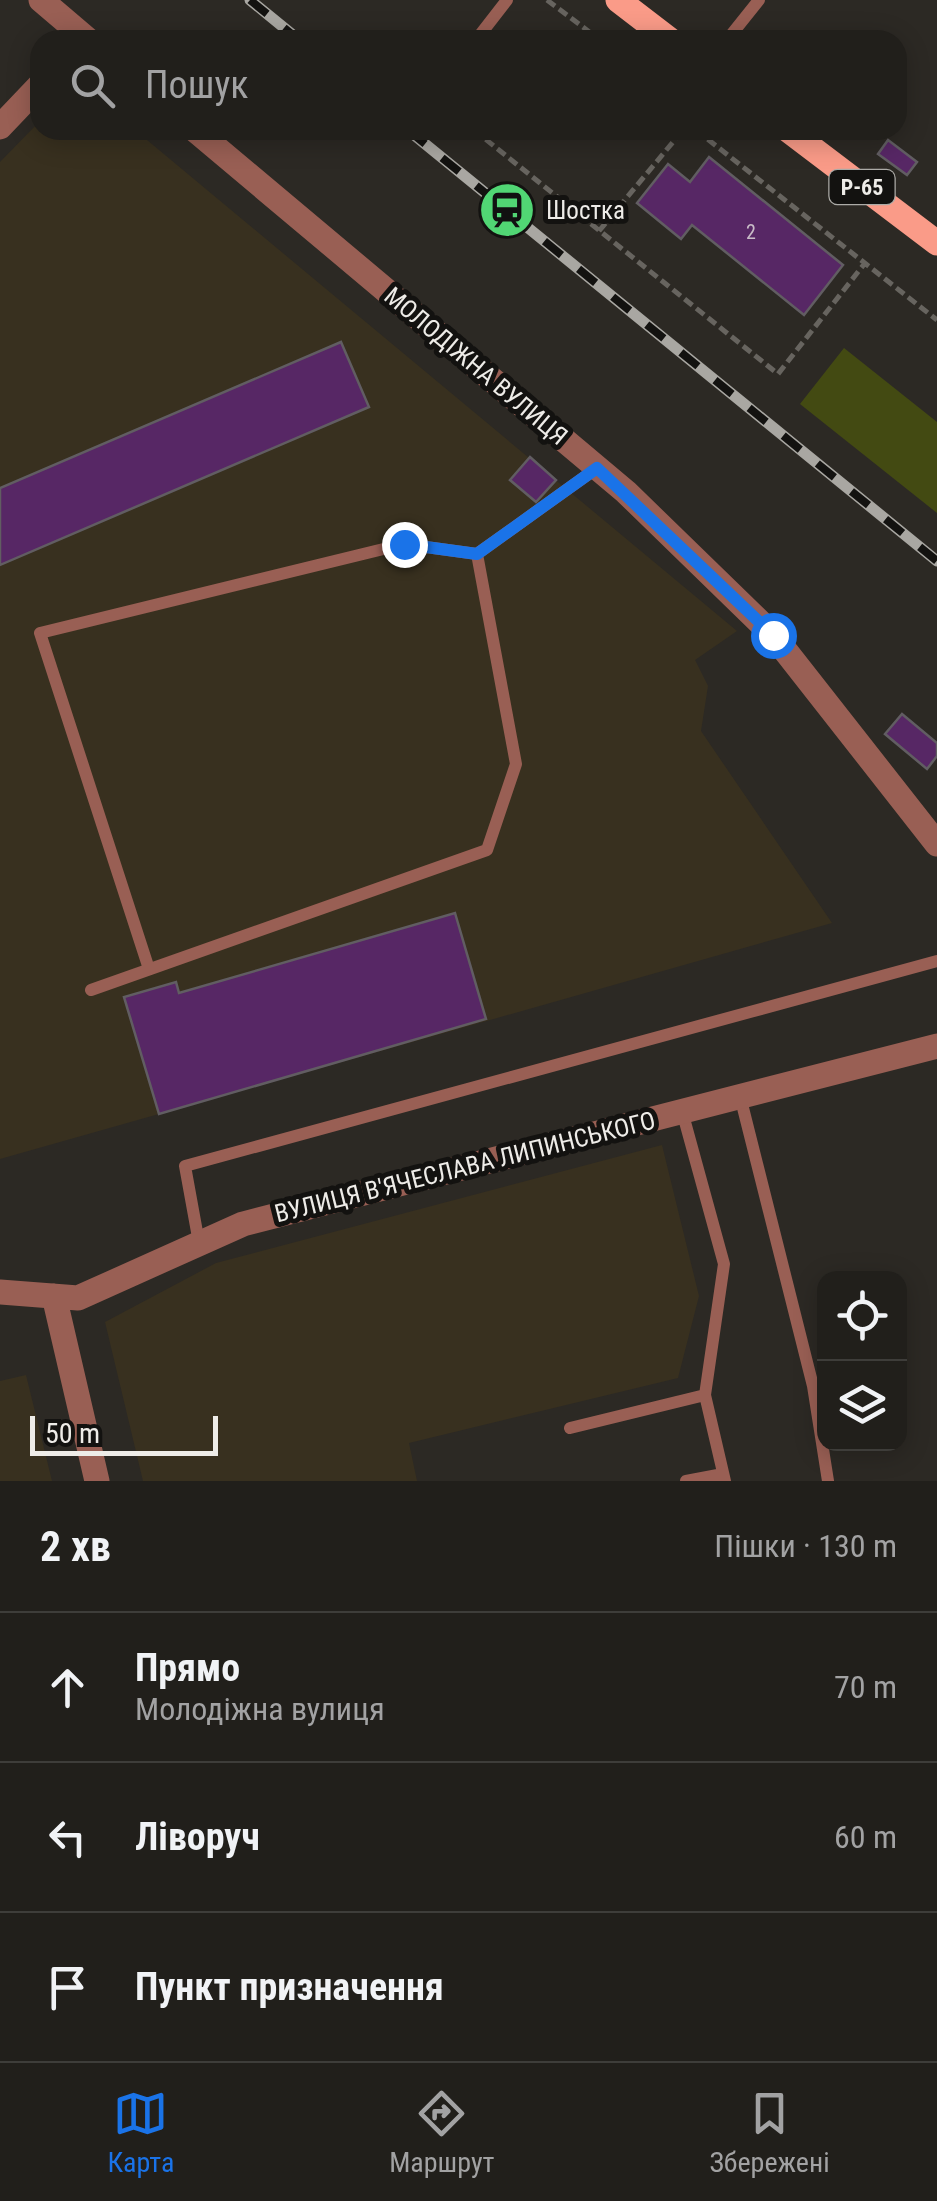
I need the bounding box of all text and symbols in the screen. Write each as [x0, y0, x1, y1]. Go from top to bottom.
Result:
search box [30, 30, 907, 140]
icon: search [65, 58, 120, 113]
text: Пошук [145, 63, 249, 107]
road number: Р-65 [830, 170, 894, 204]
station icon: Шостка [477, 180, 537, 240]
place label: Шостка [546, 196, 625, 225]
house number: 2 [746, 220, 756, 244]
street label: МОЛОДІЖНА ВУЛИЦЯ [379, 281, 573, 451]
route end [382, 522, 428, 568]
route start [751, 613, 797, 659]
street label: ВУЛИЦЯ В'ЯЧЕСЛАВА ЛИПИНСЬКОГО [272, 1106, 658, 1228]
map controls [817, 1271, 907, 1451]
button: locate [817, 1271, 907, 1361]
button: layers [817, 1361, 907, 1451]
scale bar [30, 1411, 218, 1456]
text: 50 m [45, 1417, 100, 1450]
text: 2 хв [40, 1522, 111, 1571]
text: Пішки · 130 m [714, 1527, 897, 1565]
text: Прямо [135, 1646, 240, 1690]
icon: ahead [40, 1660, 95, 1715]
text: 70 m [834, 1668, 897, 1706]
text: Молодіжна вулиця [135, 1690, 385, 1728]
icon: left [40, 1810, 95, 1865]
text: Ліворуч [135, 1815, 260, 1859]
text: 60 m [834, 1818, 897, 1856]
icon: arrive [40, 1960, 95, 2015]
text: Пункт призначення [135, 1965, 444, 2009]
tab: Карта [107, 2086, 174, 2179]
tab: Маршрут [389, 2086, 495, 2179]
tab: Збережені [709, 2086, 830, 2179]

